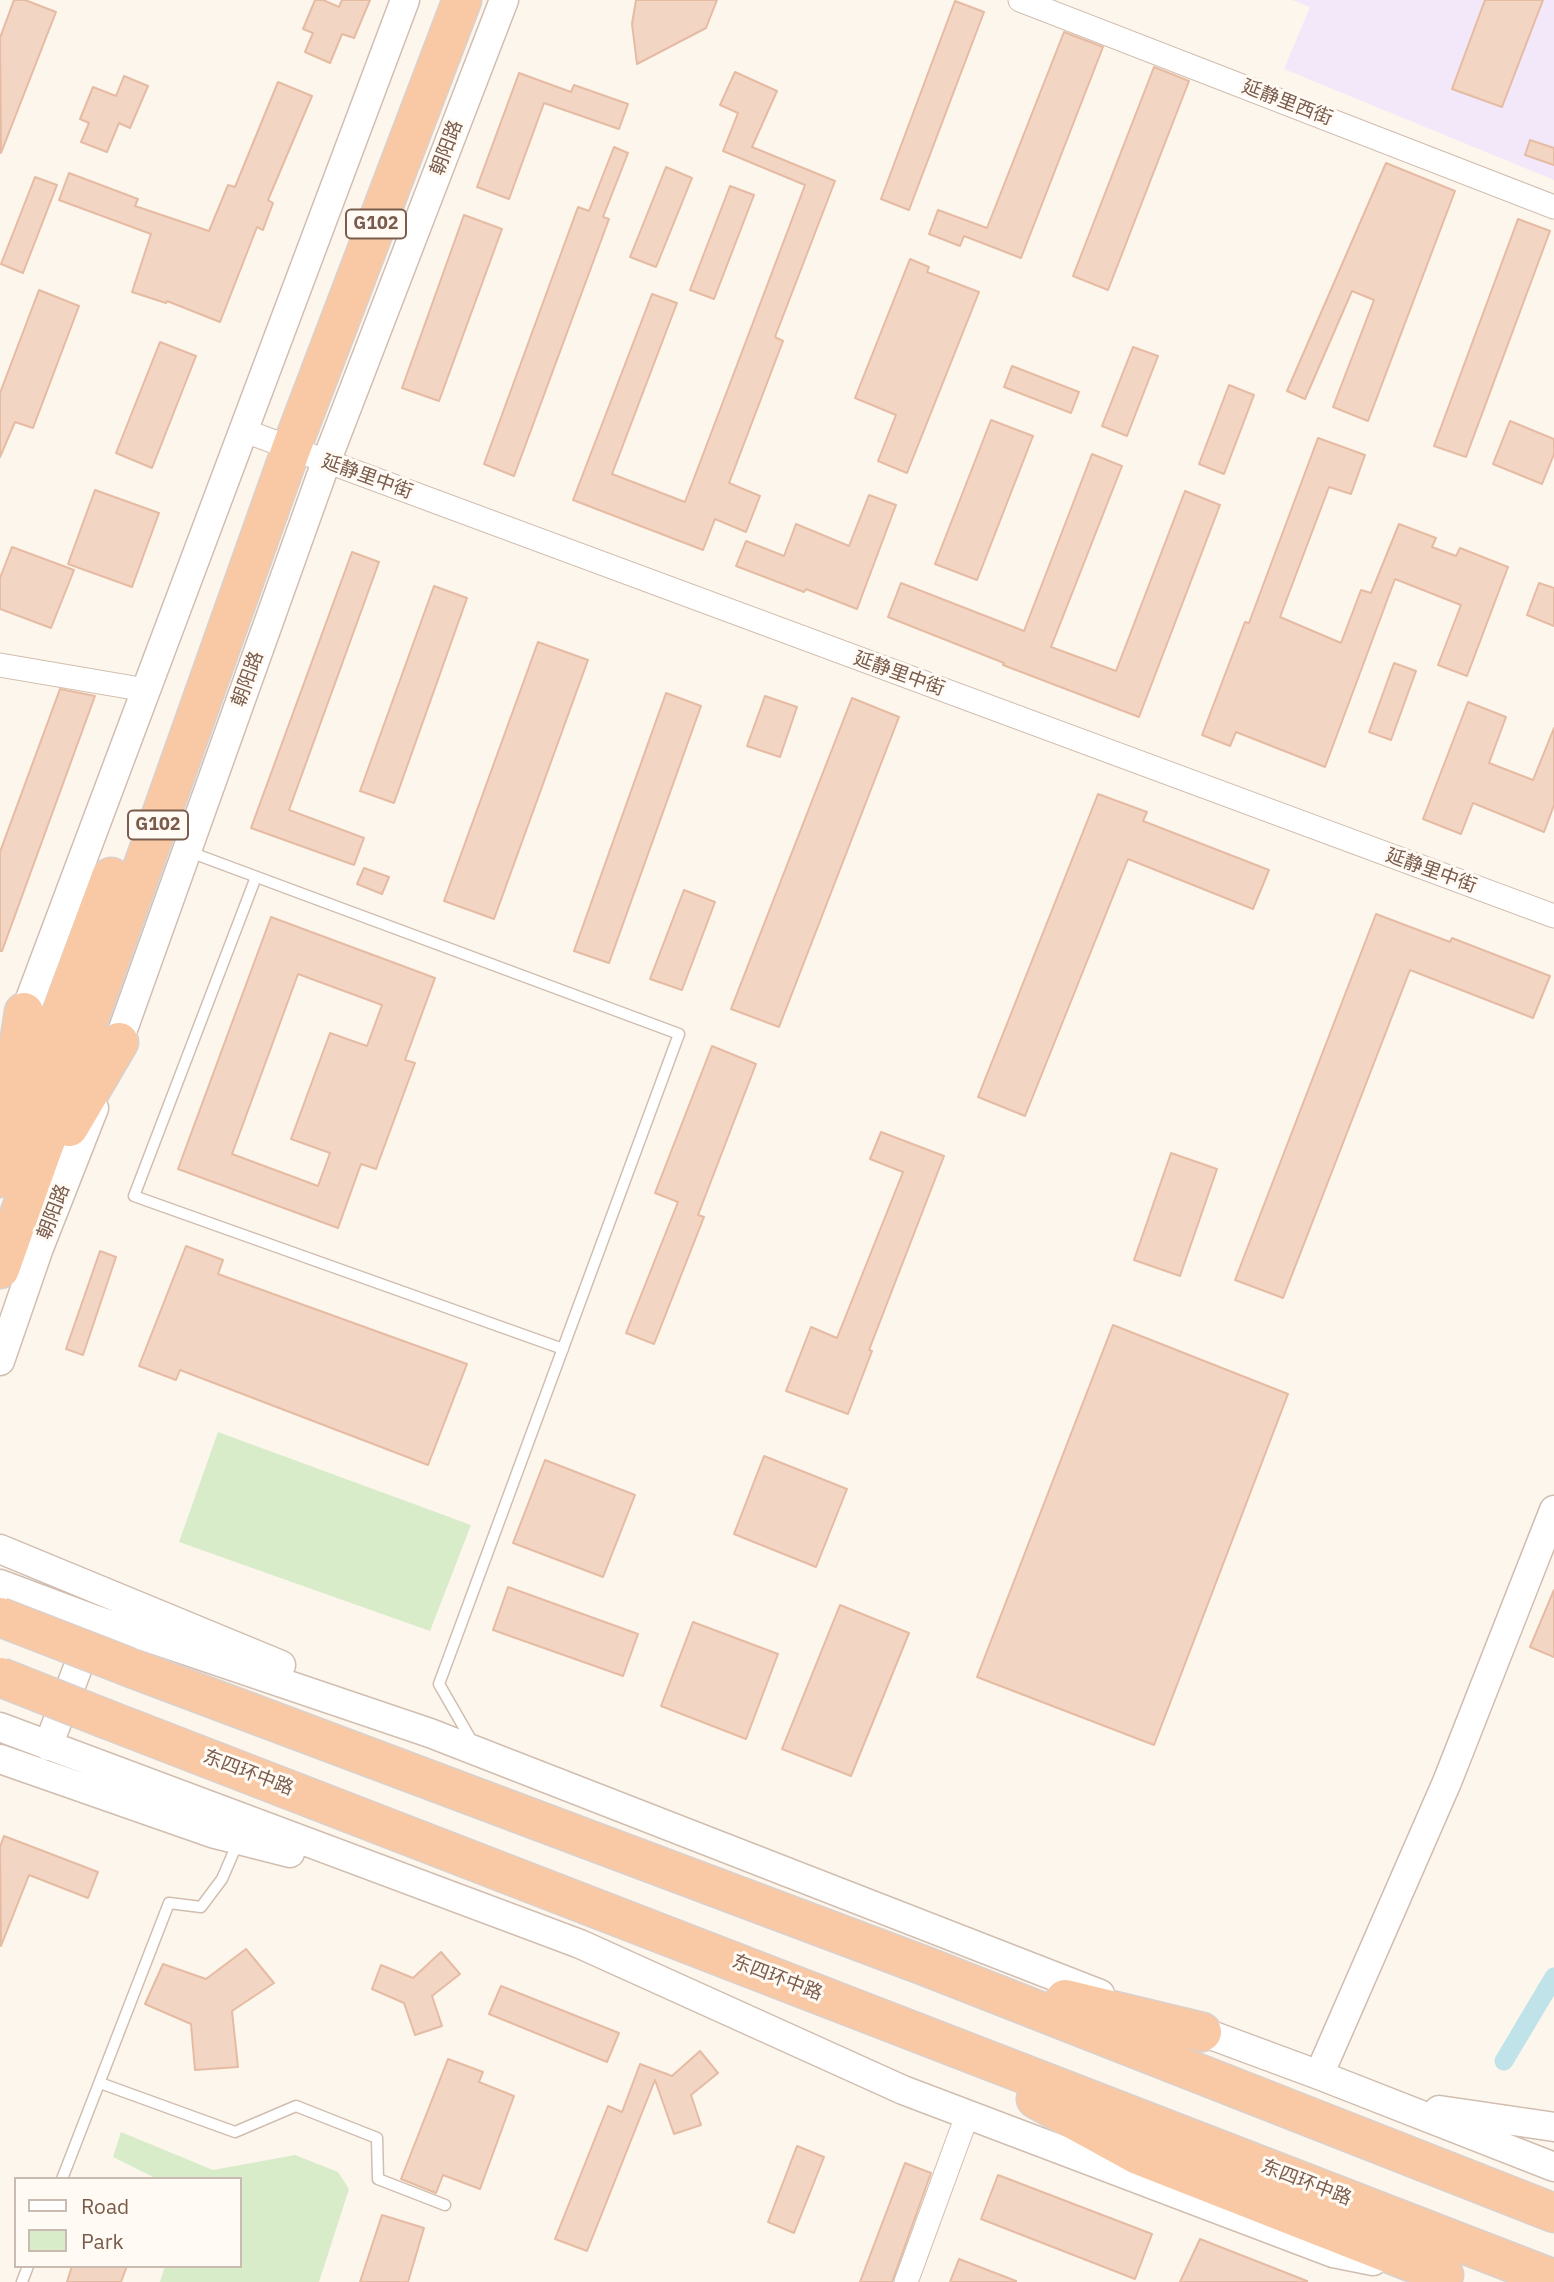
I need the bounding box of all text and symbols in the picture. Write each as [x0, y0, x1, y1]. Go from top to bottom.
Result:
street label: 延静里西街 [1239, 75, 1335, 131]
street label: 朝阳路 [426, 117, 468, 179]
road number: G102 [346, 210, 406, 238]
street label: 延静里中街 [318, 450, 416, 504]
street label: 延静里中街 [850, 647, 948, 701]
street label: 朝阳路 [228, 648, 268, 710]
road number: G102 [128, 810, 188, 840]
street label: 延静里中街 [1382, 844, 1480, 898]
street label: 朝阳路 [33, 1181, 75, 1243]
street label: 东四环中路 [200, 1745, 296, 1801]
street label: 东四环中路 [729, 1950, 825, 2006]
street label: 东四环中路 [1258, 2155, 1354, 2211]
legend [14, 2177, 242, 2268]
text: Road [81, 2192, 129, 2220]
text: Park [81, 2227, 124, 2255]

